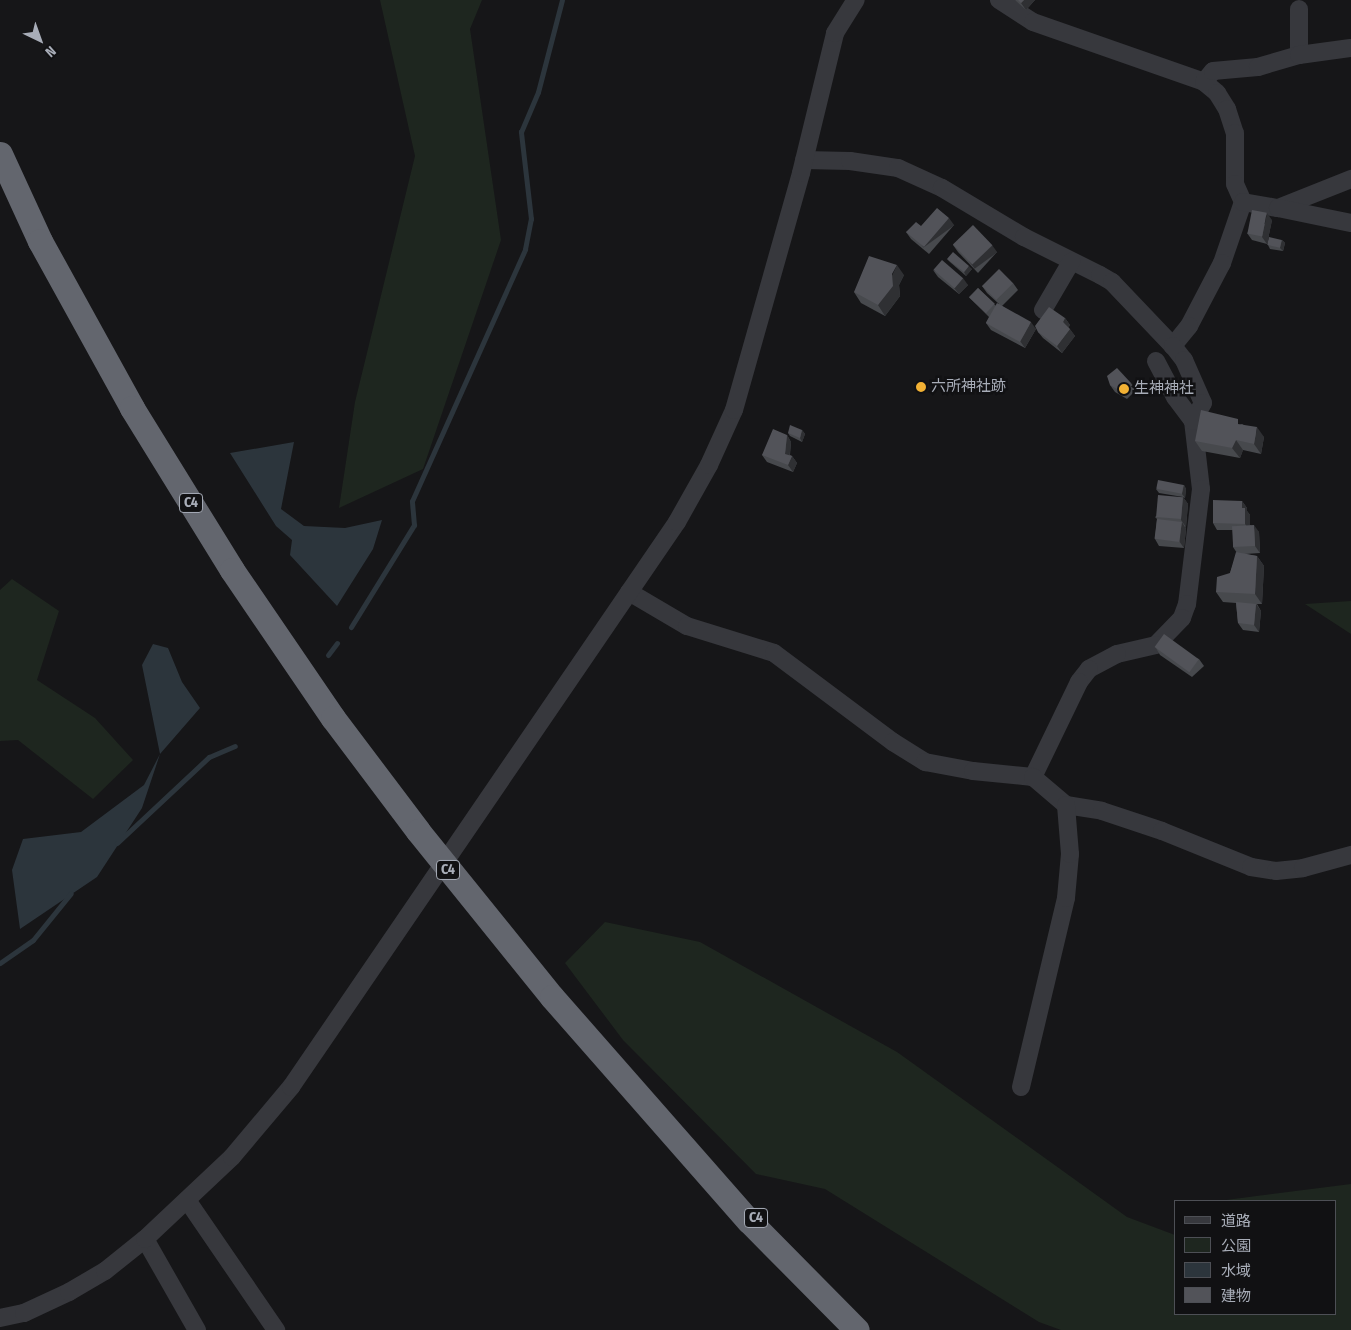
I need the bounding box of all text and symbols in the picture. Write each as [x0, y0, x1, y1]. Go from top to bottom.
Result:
north arrow [15, 15, 65, 65]
text: N [42, 42, 59, 61]
place label: 六所神社跡 [931, 378, 1006, 396]
place label: 生神神社 [1134, 380, 1194, 398]
marker: 六所神社跡 [915, 381, 927, 393]
marker: 生神神社 [1118, 383, 1130, 395]
road number: C4 [178, 492, 204, 514]
road number: C4 [436, 858, 460, 882]
legend [1174, 1200, 1336, 1315]
road number: C4 [744, 1206, 768, 1230]
text: 道路 [1221, 1212, 1251, 1230]
text: 公園 [1221, 1237, 1251, 1255]
text: 水域 [1221, 1262, 1251, 1280]
text: 建物 [1221, 1287, 1251, 1305]

